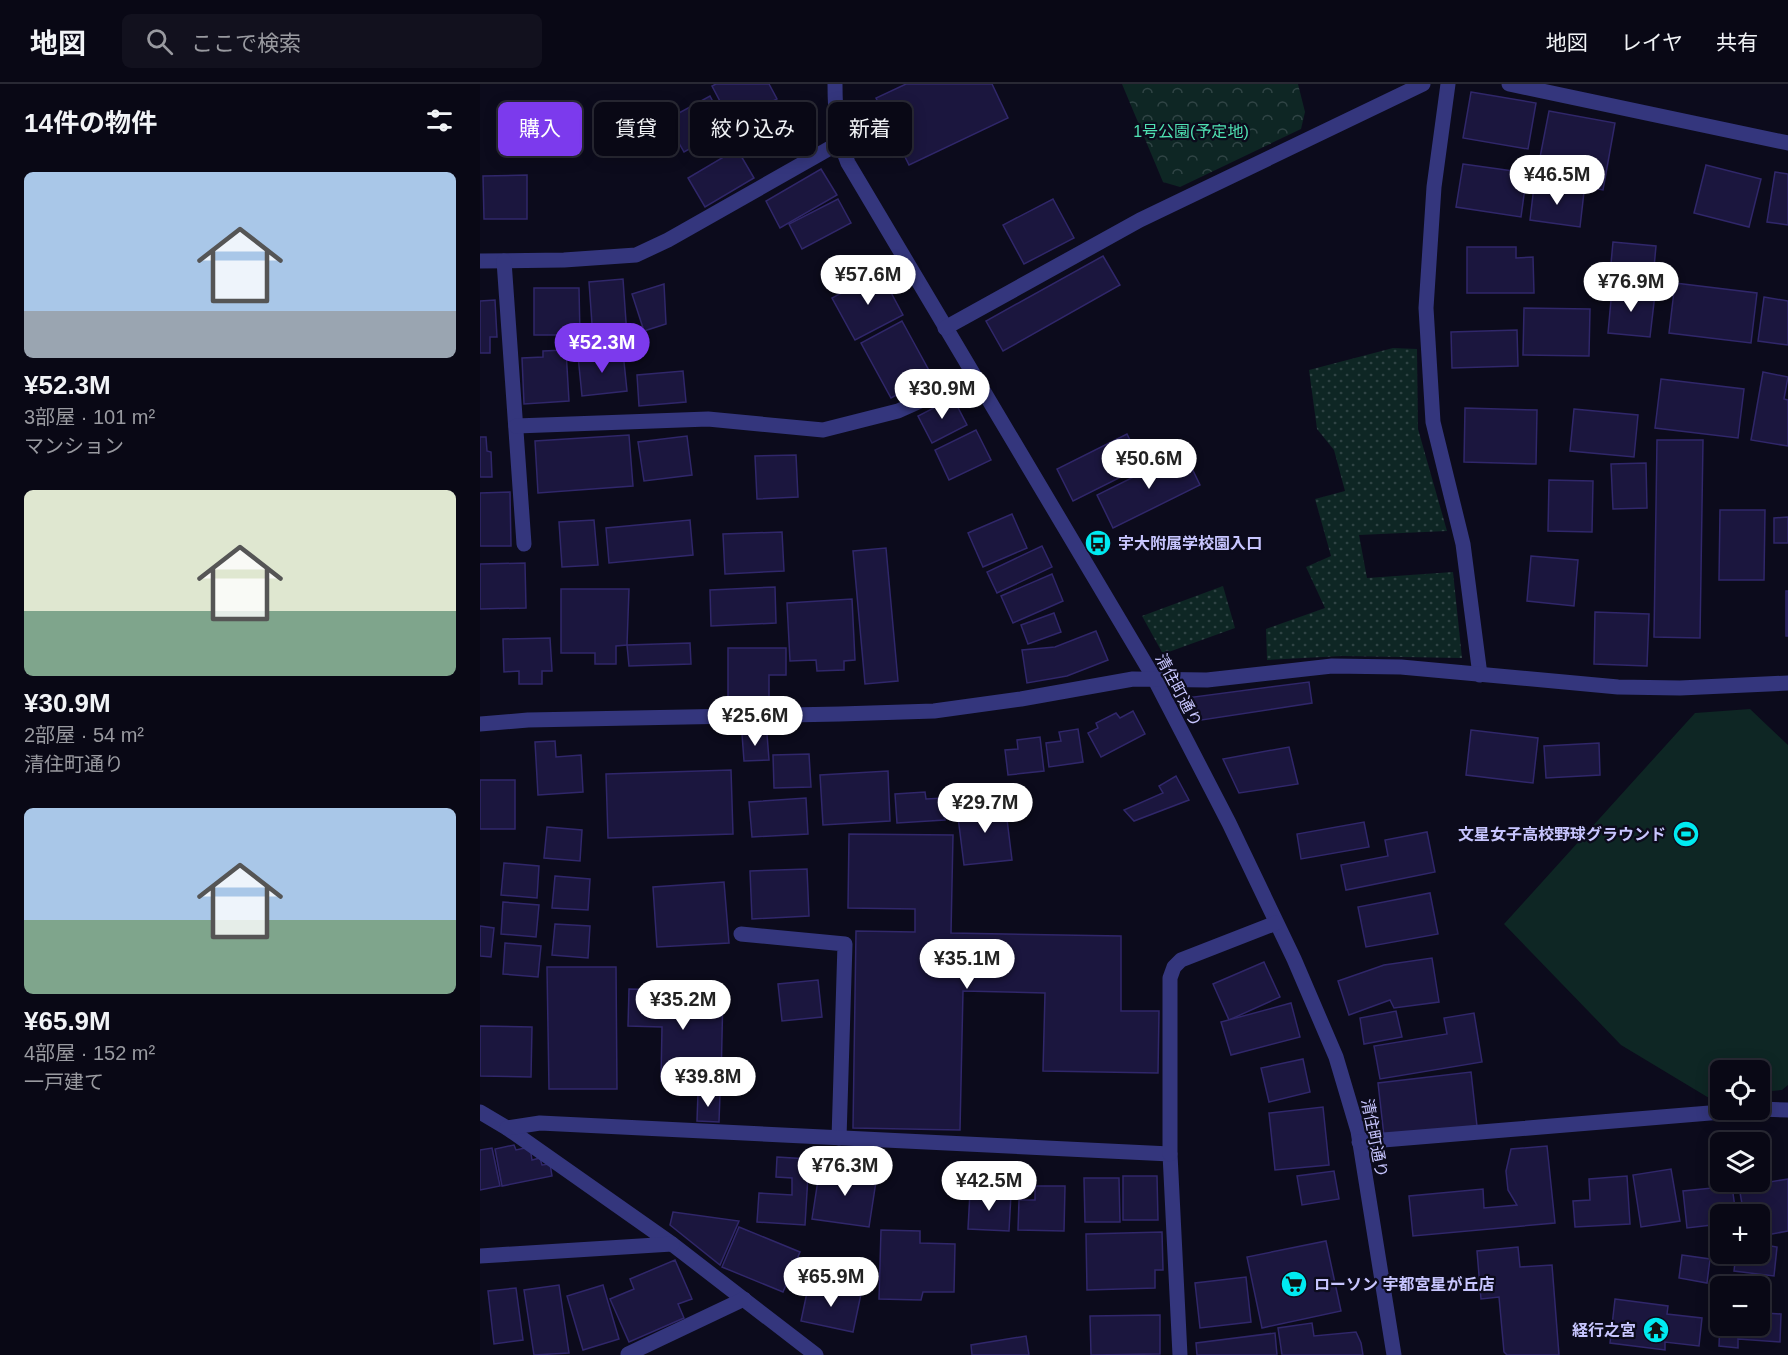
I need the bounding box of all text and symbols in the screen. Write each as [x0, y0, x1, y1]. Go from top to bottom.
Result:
search box [122, 14, 542, 68]
icon: search [143, 25, 176, 58]
text: 地図 [30, 28, 86, 59]
text: ここで検索 [191, 31, 301, 56]
text: 地図 [1546, 31, 1588, 54]
text: レイヤ [1621, 31, 1683, 54]
text: 共有 [1716, 31, 1758, 54]
chip: 購入 [498, 102, 582, 156]
chip: 賃貸 [594, 102, 678, 156]
chip: 絞り込み [690, 102, 816, 156]
chip: 新着 [828, 102, 912, 156]
icon: filters [423, 104, 456, 137]
text: 14件の物件 [24, 108, 157, 138]
park label: 1号公園(予定地) [1133, 123, 1249, 140]
pin: ¥46.5M [1508, 155, 1606, 206]
text: ¥46.5M [1524, 163, 1590, 185]
icon: home [186, 211, 294, 319]
pin: ¥57.6M [819, 255, 917, 306]
pin: ¥76.9M [1582, 262, 1680, 313]
text: ¥57.6M [835, 263, 901, 285]
text: ¥76.9M [1598, 270, 1664, 292]
pin: ¥52.3M [553, 323, 651, 374]
text: ¥52.3M [569, 331, 635, 353]
pin: ¥30.9M [893, 369, 991, 420]
text: ¥52.3M [24, 370, 111, 400]
text: ¥30.9M [909, 377, 975, 399]
text: 3部屋 · 101 m² [24, 406, 155, 428]
text: マンション [24, 435, 124, 457]
pin: ¥50.6M [1100, 439, 1198, 490]
text: ¥50.6M [1116, 447, 1182, 469]
bus stop icon: 宇大附属学校園入口 [1083, 528, 1113, 558]
icon: home [186, 529, 294, 637]
place label: 宇大附属学校園入口 [1118, 535, 1262, 552]
street label: 清住町通り [1152, 651, 1205, 730]
text: ¥30.9M [24, 688, 111, 718]
pin: ¥25.6M [706, 696, 804, 747]
text: ¥25.6M [722, 704, 788, 726]
text: 2部屋 · 54 m² [24, 724, 144, 746]
text: 清住町通り [24, 753, 124, 775]
pin: ¥29.7M [936, 783, 1034, 834]
text: ¥29.7M [952, 791, 1018, 813]
sports icon: 文星女子高校野球グラウンド [1671, 819, 1701, 849]
place label: 文星女子高校野球グラウンド [1458, 825, 1666, 843]
icon: home [186, 847, 294, 955]
pin: ¥35.1M [918, 939, 1016, 990]
text: ¥35.1M [934, 947, 1000, 969]
pin: ¥35.2M [634, 980, 732, 1031]
text: ¥35.2M [650, 988, 716, 1010]
text: ¥65.9M [24, 1006, 111, 1036]
text: 4部屋 · 152 m² [24, 1042, 155, 1064]
pin: ¥39.8M [659, 1057, 757, 1108]
map controls [1710, 1060, 1770, 1336]
button: locate [1710, 1060, 1770, 1120]
text: ¥39.8M [675, 1065, 741, 1087]
text: 一戸建て [24, 1071, 104, 1093]
street label: 清住町通り [1359, 1097, 1390, 1179]
button: layers [1710, 1132, 1770, 1192]
pin: ¥76.3M [796, 1146, 894, 1197]
text: ¥76.3M [812, 1154, 878, 1176]
pin: ¥42.5M [940, 1161, 1038, 1212]
text: ¥42.5M [956, 1169, 1022, 1191]
button: + [1710, 1204, 1770, 1264]
pin: ¥65.9M [782, 1257, 880, 1308]
text: ¥65.9M [798, 1265, 864, 1287]
supermarket icon: ローソン 宇都宮星が丘店 [1279, 1269, 1309, 1299]
place label: ローソン 宇都宮星が丘店 [1314, 1276, 1494, 1293]
button: − [1710, 1276, 1770, 1336]
temple icon: 経行之宮 [1641, 1315, 1671, 1345]
place label: 経行之宮 [1572, 1322, 1636, 1339]

